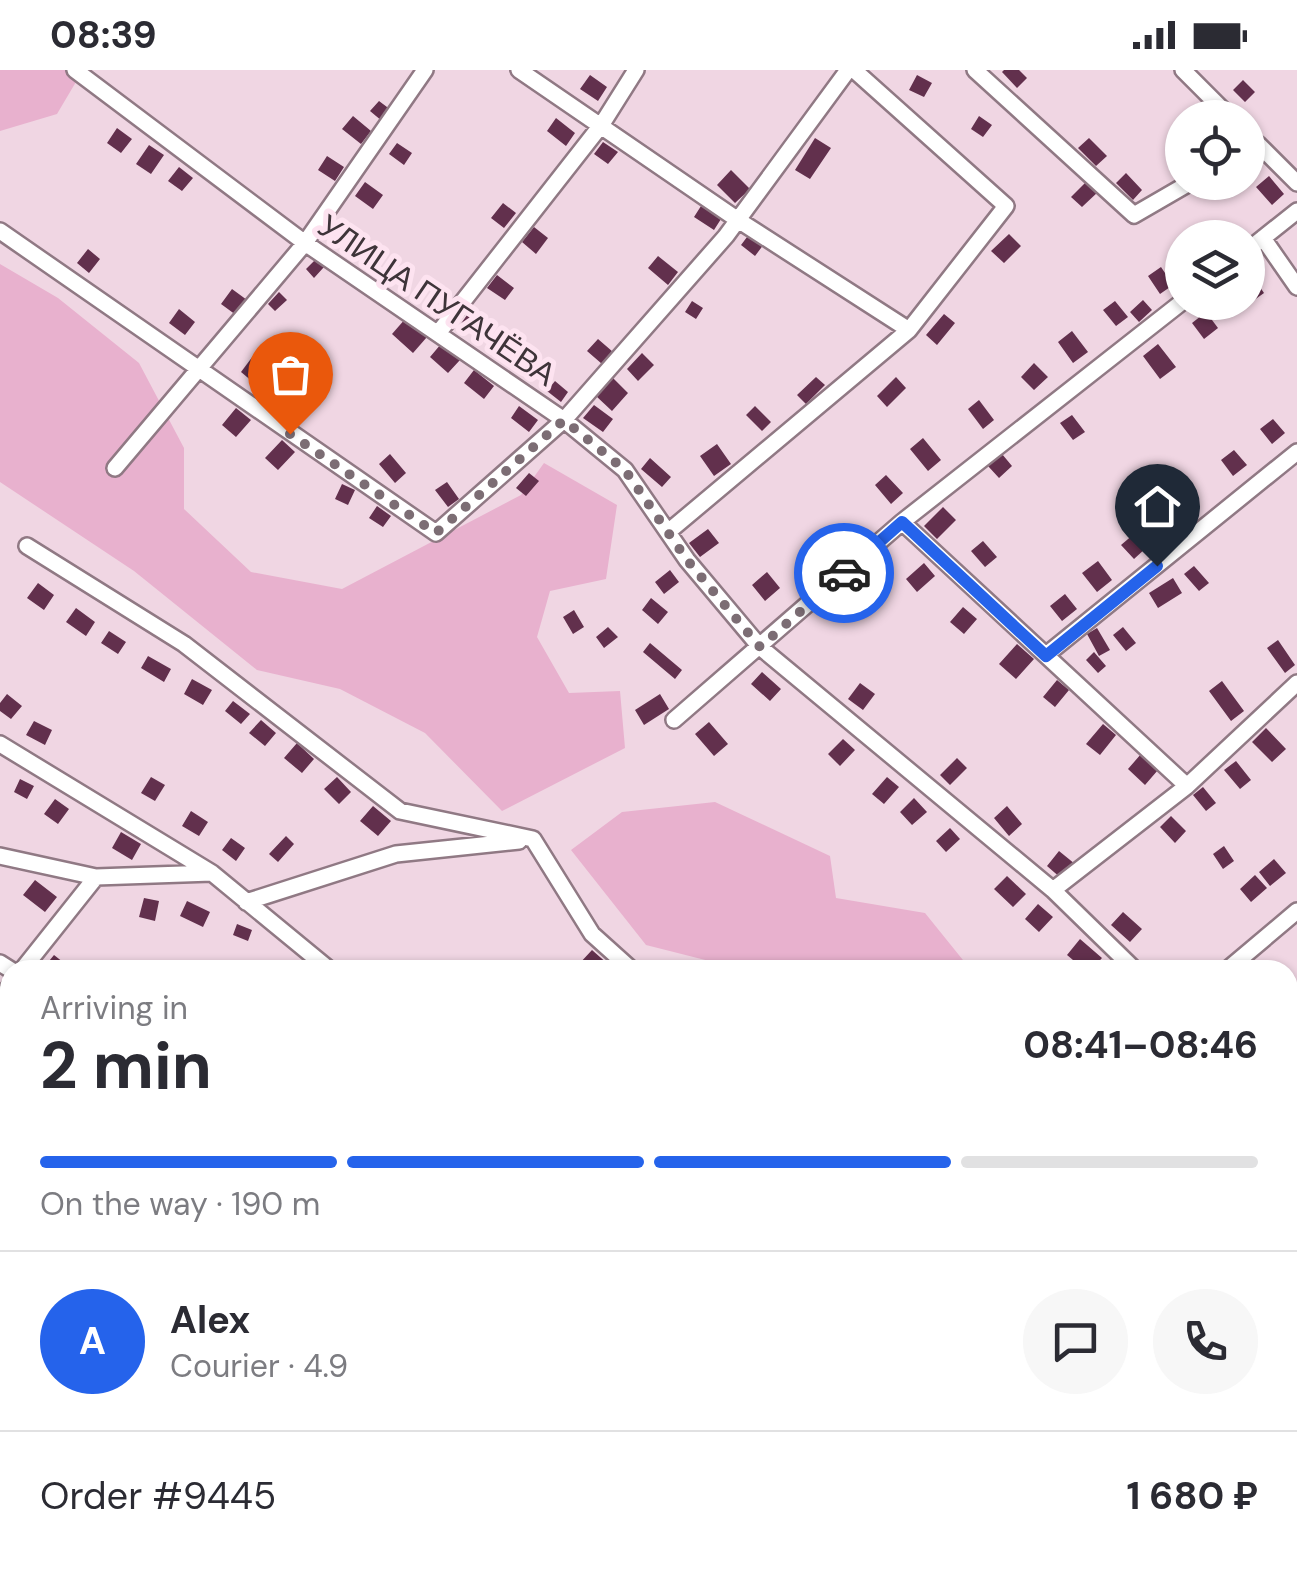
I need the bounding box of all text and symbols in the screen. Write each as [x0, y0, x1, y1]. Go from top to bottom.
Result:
text: 08:39 [50, 10, 157, 60]
map controls [1165, 100, 1265, 320]
button: locate [1165, 100, 1265, 200]
street label: УЛИЦА ПУГАЧЁВА [310, 205, 565, 396]
button: layers [1165, 220, 1265, 320]
pin [248, 332, 333, 435]
icon: bag [263, 347, 318, 402]
pin [1115, 464, 1200, 567]
icon: home [1130, 479, 1185, 534]
courier [794, 523, 894, 623]
icon: car [817, 546, 872, 601]
text: Arriving in [40, 987, 188, 1029]
text: 08:41–08:46 [1023, 1020, 1258, 1070]
text: 2 min [40, 1024, 212, 1108]
text: On the way · 190 m [40, 1183, 320, 1225]
button: chat [1023, 1289, 1128, 1394]
button: phone [1153, 1289, 1258, 1394]
text: Alex [170, 1295, 250, 1345]
text: A [79, 1316, 106, 1366]
text: Courier · 4.9 [170, 1345, 348, 1387]
text: Order #9445 [40, 1471, 276, 1521]
text: 1 680 ₽ [1127, 1471, 1258, 1521]

